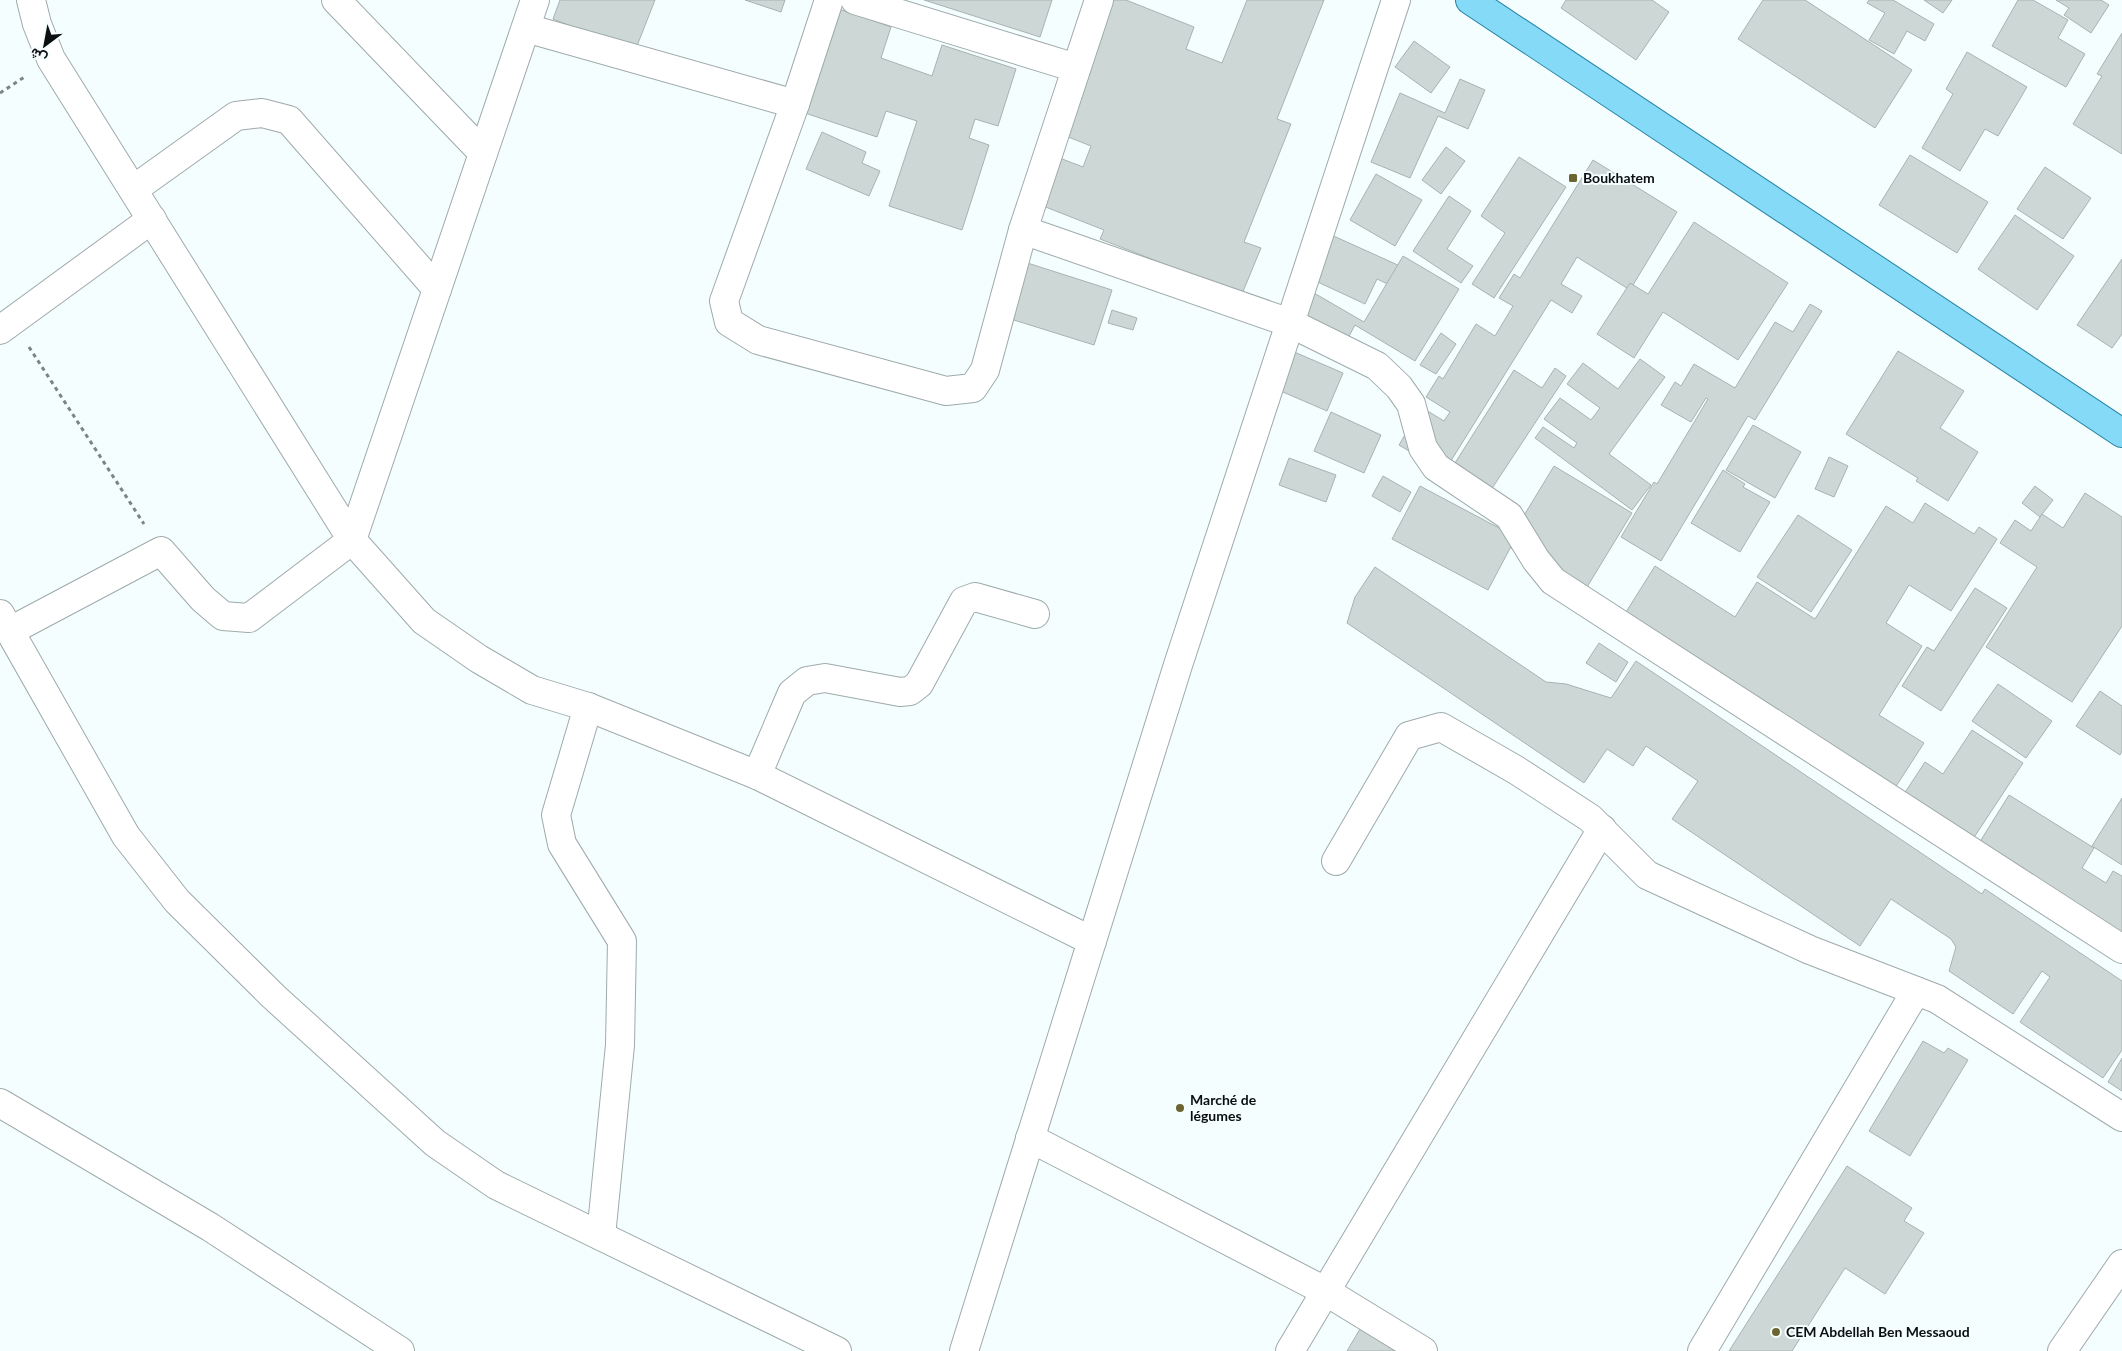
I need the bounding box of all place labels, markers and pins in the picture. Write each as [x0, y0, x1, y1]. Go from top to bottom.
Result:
place label: Boukhatem [1583, 169, 1655, 186]
marker: Boukhatem [1567, 172, 1579, 184]
place label: Marché de légumes [1190, 1091, 1257, 1124]
marker: Marché de légumes [1174, 1102, 1186, 1114]
place label: CEM Abdellah Ben Messaoud [1786, 1323, 1970, 1340]
marker: CEM Abdellah Ben Messaoud [1770, 1326, 1782, 1338]

